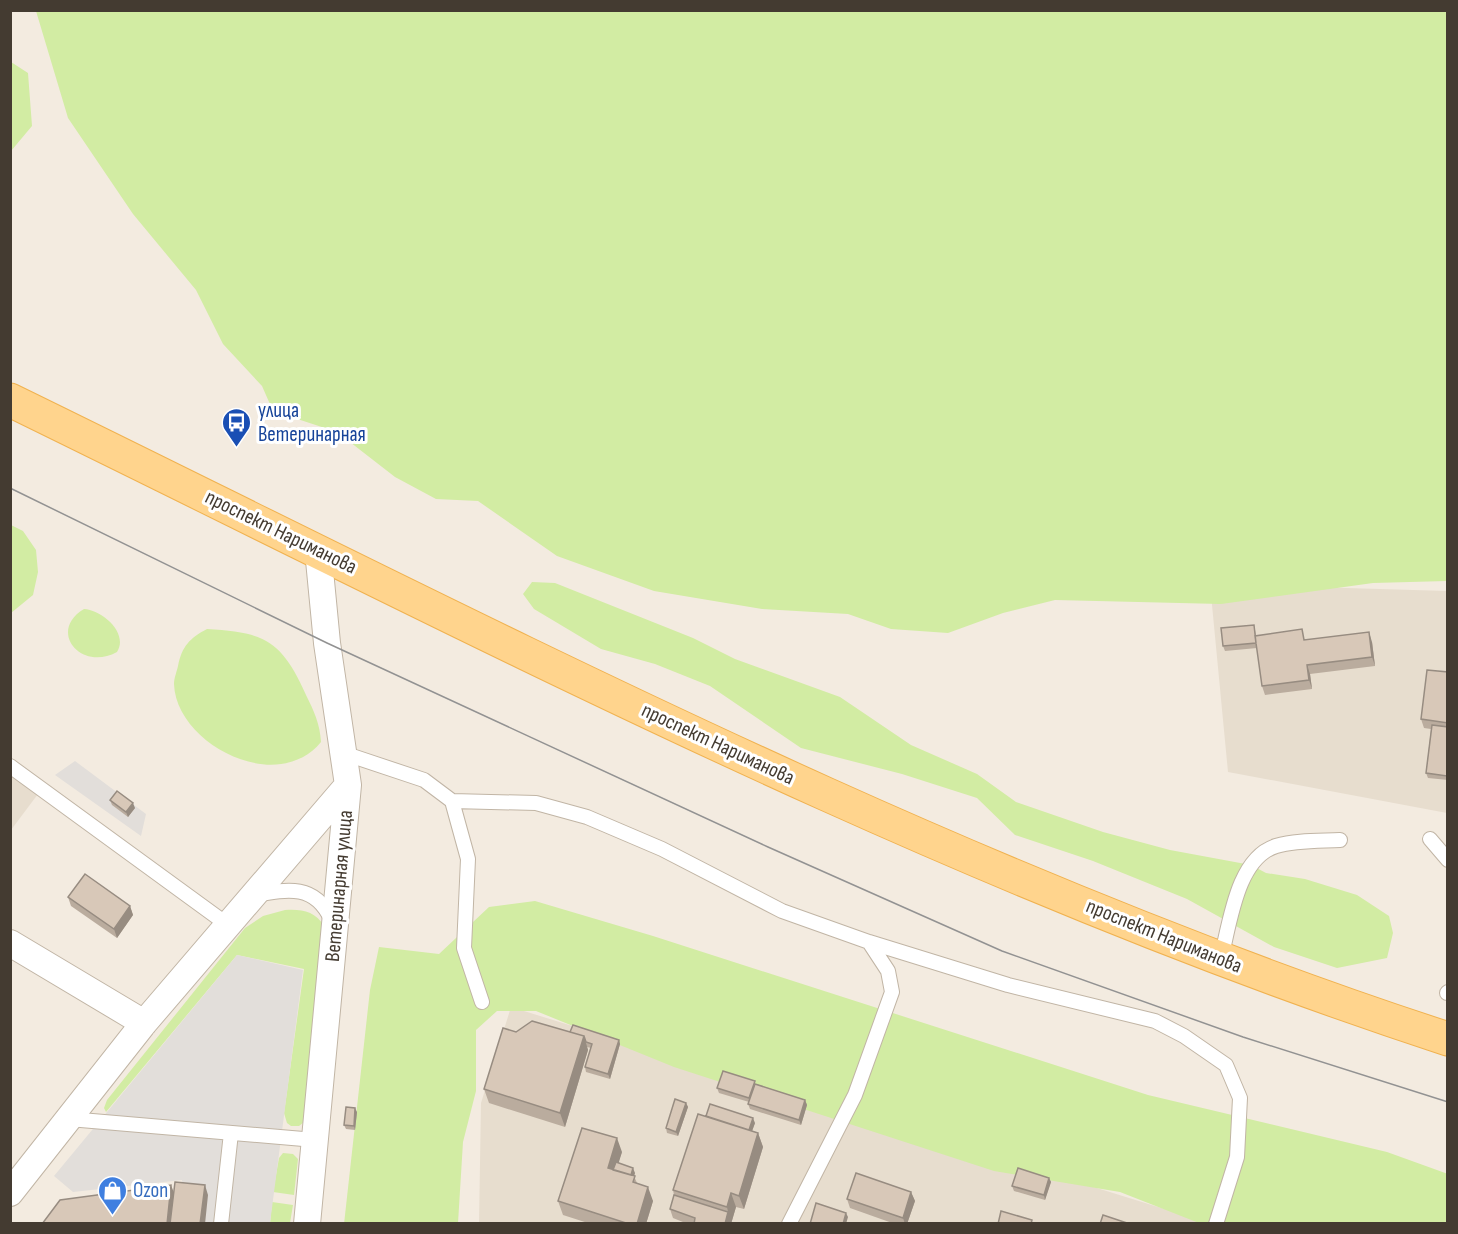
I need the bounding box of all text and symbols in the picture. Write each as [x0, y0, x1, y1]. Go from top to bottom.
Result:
place label: улица Ветеринарная [258, 398, 366, 447]
bus stop icon: улица Ветеринарная [221, 406, 253, 448]
street label: проспект Нариманова [201, 484, 361, 580]
street label: проспект Нариманова [638, 698, 798, 790]
street label: Ветеринарная улица [320, 809, 358, 963]
street label: проспект Нариманова [1082, 893, 1246, 979]
shop icon: Ozon [96, 1174, 128, 1216]
place label: Ozon [133, 1178, 168, 1203]

